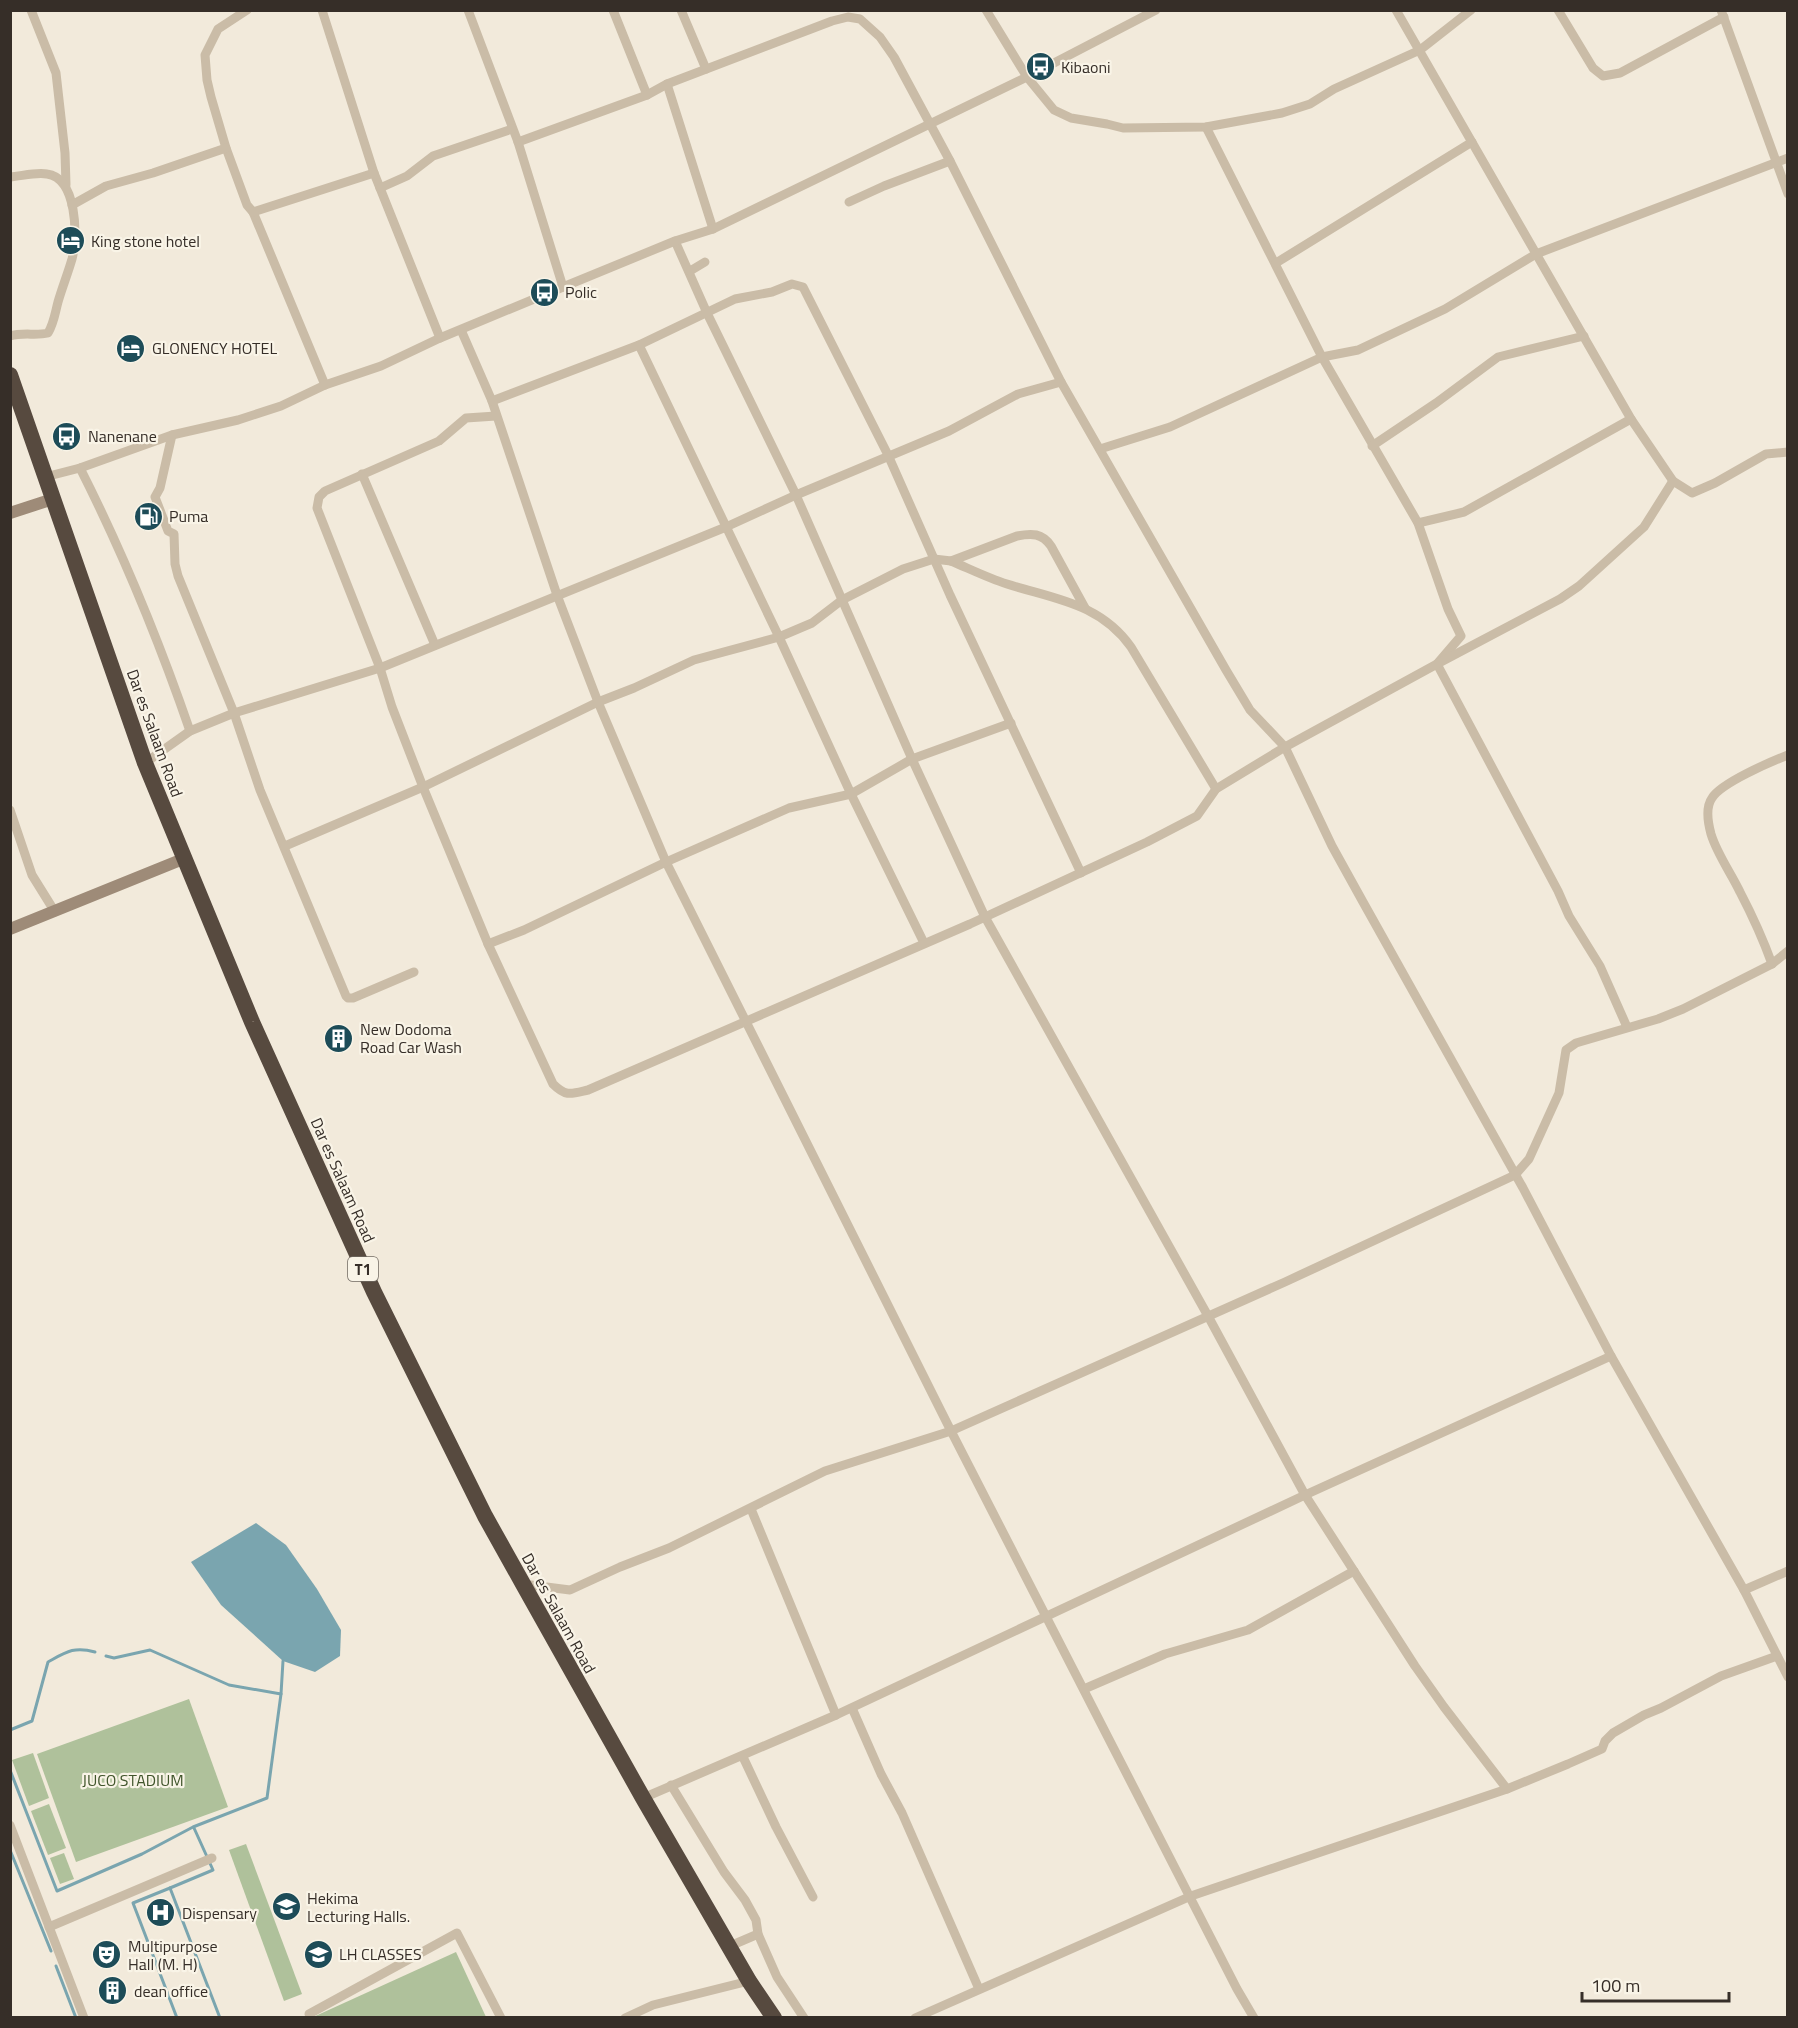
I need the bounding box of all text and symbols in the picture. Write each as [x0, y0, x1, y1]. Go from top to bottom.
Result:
bus stop icon: Kibaoni [1024, 51, 1056, 83]
place label: Kibaoni [1061, 55, 1111, 79]
hotel icon: King stone hotel [54, 225, 86, 257]
place label: King stone hotel [91, 229, 200, 253]
bus stop icon: Polic [528, 276, 560, 308]
place label: Polic [565, 280, 597, 304]
hotel icon: GLONENCY HOTEL [115, 332, 147, 364]
place label: GLONENCY HOTEL [152, 336, 277, 360]
bus stop icon: Nanenane [51, 420, 83, 452]
place label: Nanenane [88, 424, 157, 448]
fuel station icon: Puma [132, 500, 164, 532]
place label: Puma [169, 504, 208, 528]
street label: Dar es Salaam Road [121, 666, 189, 800]
place label: New Dodoma Road Car Wash [360, 1017, 462, 1059]
building icon: New Dodoma Road Car Wash [323, 1022, 355, 1054]
street label: Dar es Salaam Road [305, 1114, 381, 1246]
road number: T1 [348, 1257, 378, 1281]
street label: Dar es Salaam Road [516, 1548, 602, 1678]
park label: JUCO STADIUM [82, 1768, 184, 1792]
place label: Hekima Lecturing Halls. [307, 1886, 410, 1928]
school or university icon: Hekima Lecturing Halls. [270, 1891, 302, 1923]
hospital icon: Dispensary [145, 1897, 177, 1929]
place label: Dispensary [182, 1901, 257, 1925]
place label: Multipurpose Hall (M. H) [128, 1934, 218, 1976]
school or university icon: LH CLASSES [302, 1938, 334, 1970]
theatre icon: Multipurpose Hall (M. H) [91, 1939, 123, 1971]
place label: LH CLASSES [339, 1942, 422, 1966]
scale bar [1582, 1965, 1729, 2003]
text: 100 m [1591, 1972, 1640, 1999]
building icon: dean office [97, 1975, 129, 2007]
place label: dean office [134, 1979, 208, 2003]

